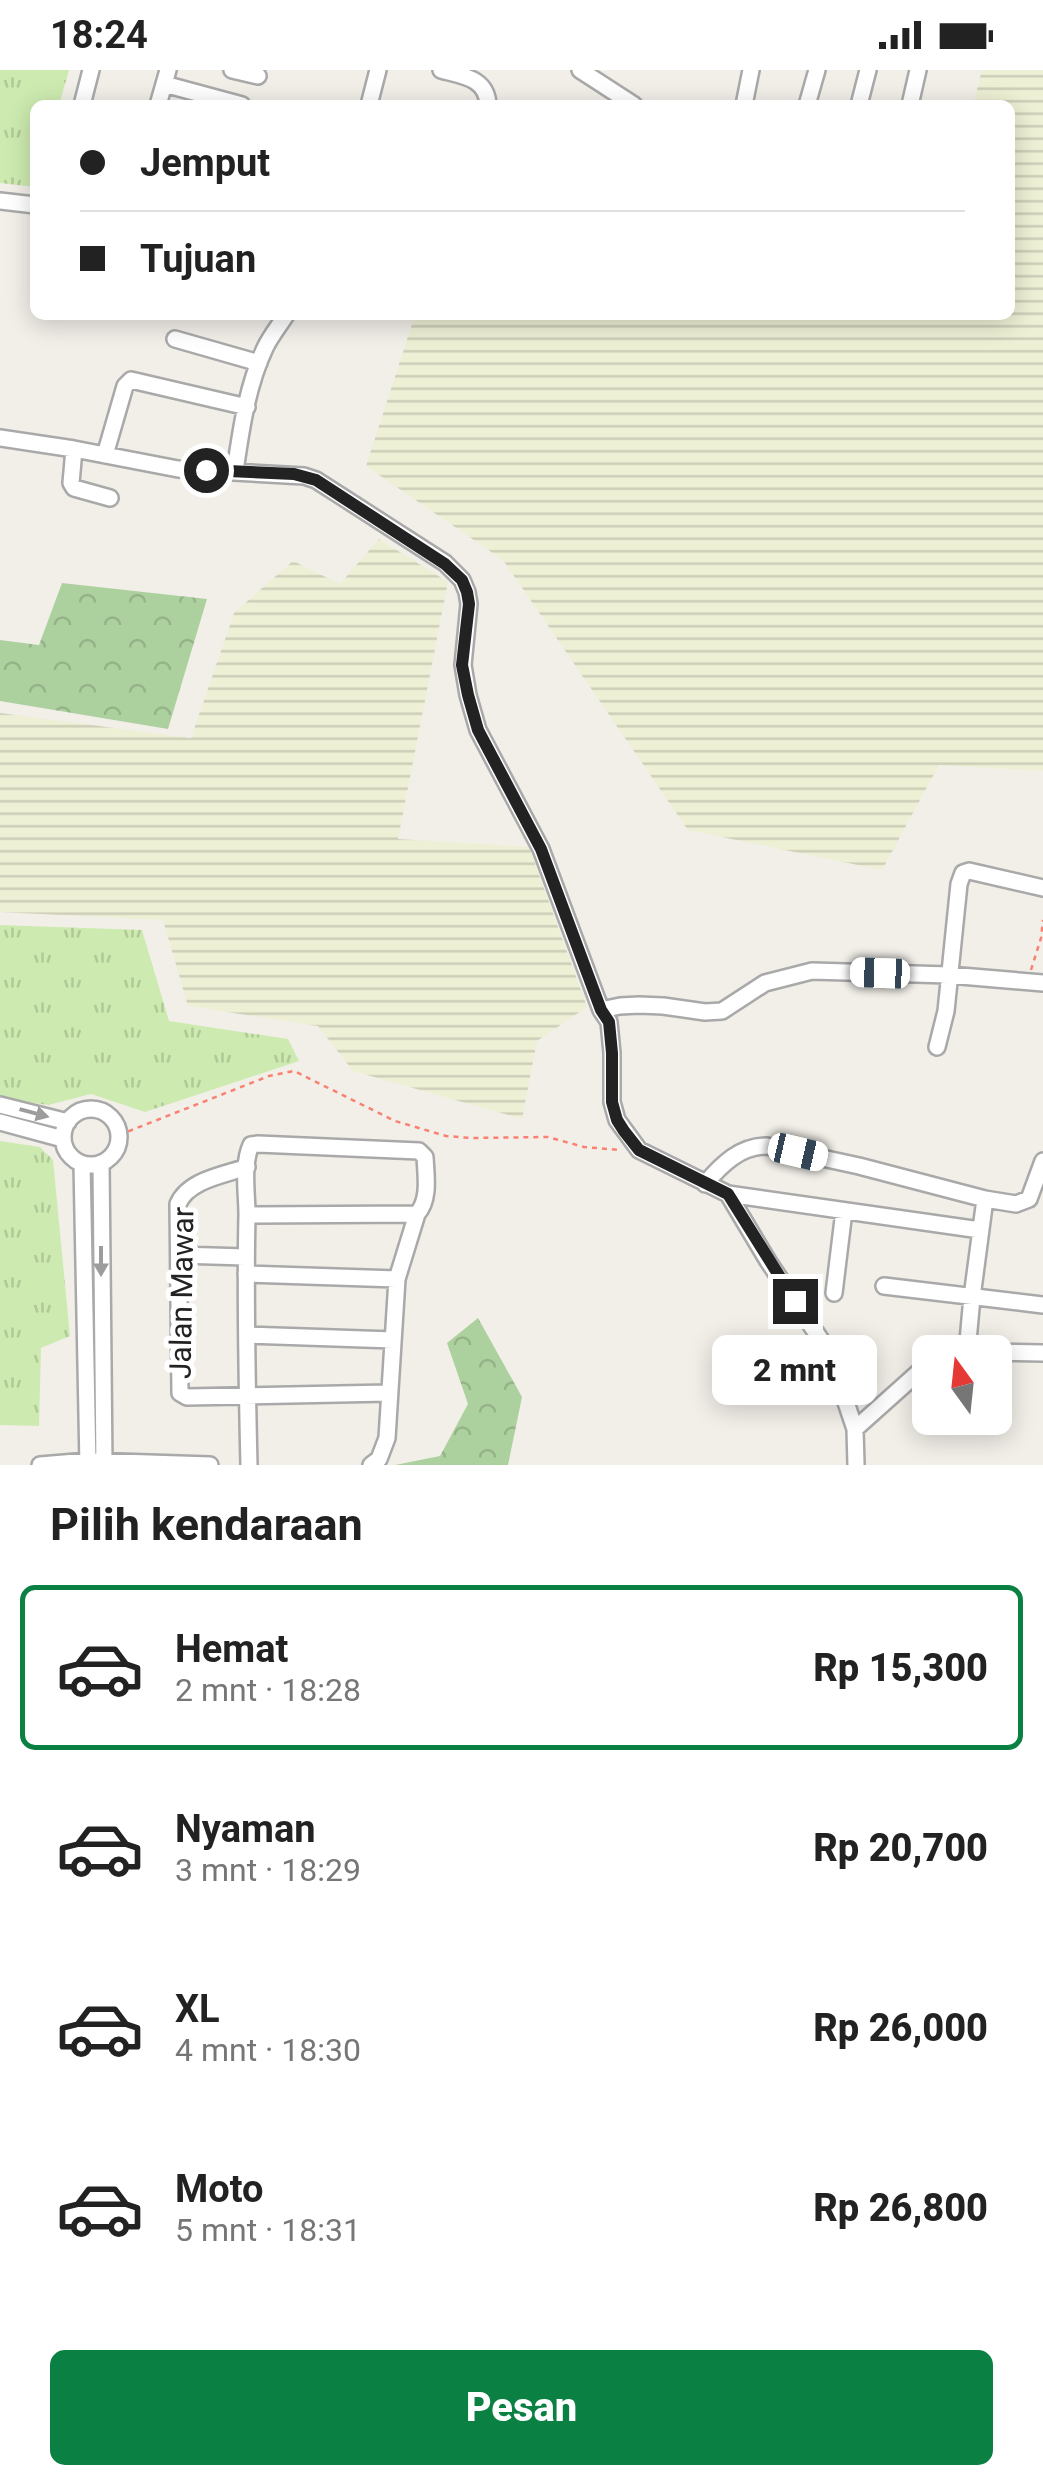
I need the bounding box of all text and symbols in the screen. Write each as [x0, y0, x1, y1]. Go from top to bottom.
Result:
text: 18:24 [50, 13, 148, 57]
text: Jemput [140, 141, 270, 185]
text: Tujuan [140, 237, 256, 281]
route start [184, 448, 229, 493]
car [849, 957, 911, 989]
one-way arrow [19, 1105, 50, 1121]
car [765, 1131, 831, 1173]
street label: Jalan Mawar [163, 1207, 200, 1379]
one-way arrow [93, 1245, 109, 1277]
route end [773, 1279, 818, 1324]
north arrow [912, 1335, 1012, 1435]
map controls [912, 1335, 1012, 1435]
callout: 2 mnt [712, 1336, 878, 1406]
text: 2 mnt [753, 1351, 836, 1389]
text: Pilih kendaraan [50, 1498, 363, 1551]
icon: car [55, 1623, 145, 1713]
text: Hemat [175, 1627, 288, 1671]
text: Rp 15,300 [813, 1646, 988, 1690]
text: 2 mnt · 18:28 [175, 1671, 361, 1709]
icon: car [55, 1803, 145, 1893]
text: Nyaman [175, 1807, 316, 1851]
text: Rp 20,700 [813, 1826, 988, 1870]
text: 3 mnt · 18:29 [175, 1851, 361, 1889]
icon: car [55, 1983, 145, 2073]
text: XL [175, 1987, 220, 2031]
text: Rp 26,000 [813, 2006, 988, 2050]
text: 4 mnt · 18:30 [175, 2031, 361, 2069]
icon: car [55, 2163, 145, 2253]
text: Moto [175, 2167, 264, 2211]
text: Rp 26,800 [813, 2186, 988, 2230]
text: 5 mnt · 18:31 [175, 2211, 361, 2249]
button: Pesan [50, 2350, 993, 2465]

